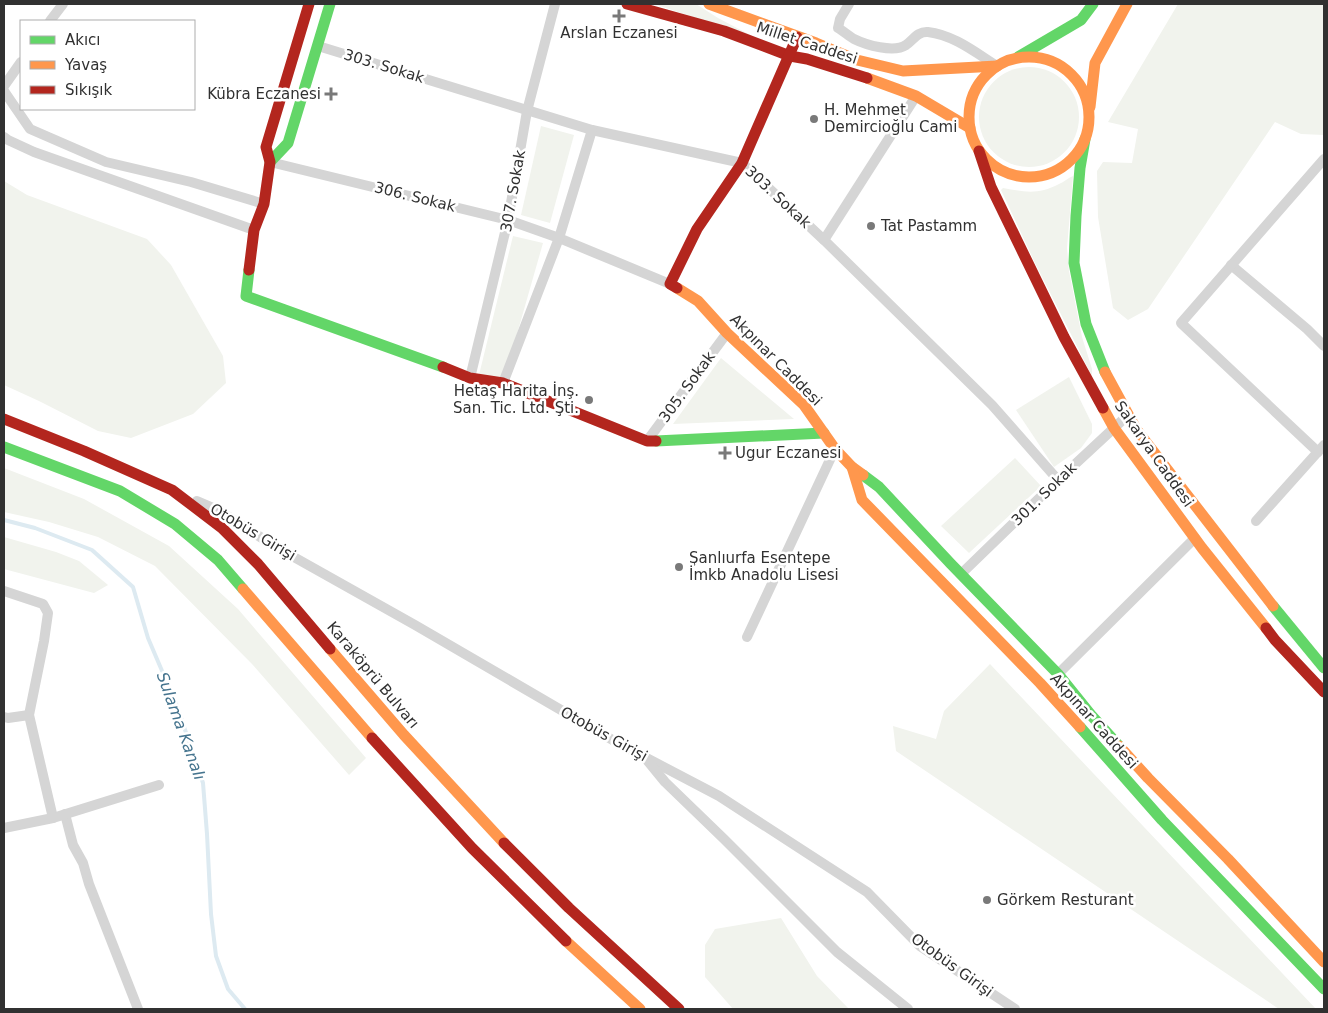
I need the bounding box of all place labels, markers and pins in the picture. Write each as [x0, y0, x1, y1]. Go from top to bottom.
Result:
marker: Arslan Eczanesi [613, 10, 625, 22]
place label: Arslan Eczanesi [560, 24, 678, 42]
place label: Kübra Eczanesi [207, 85, 321, 103]
marker: Kübra Eczanesi [325, 88, 337, 100]
place label: H. Mehmet Demircioğlu Cami [824, 101, 957, 136]
marker: H. Mehmet Demircioğlu Cami [808, 113, 820, 125]
place label: Tat Pastamm [880, 217, 977, 235]
marker: Tat Pastamm [865, 220, 877, 232]
place label: Hetaş Harita İnş. San. Tic. Ltd. Şti. [453, 381, 579, 417]
marker: Hetaş Harita İnş. San. Tic. Ltd. Şti. [583, 394, 595, 406]
place label: Ugur Eczanesi [735, 444, 841, 462]
marker: Ugur Eczanesi [719, 447, 731, 459]
place label: Şanlıurfa Esentepe İmkb Anadolu Lisesi [689, 549, 839, 584]
marker: Şanlıurfa Esentepe İmkb Anadolu Lisesi [673, 561, 685, 573]
place label: Görkem Resturant [997, 891, 1134, 909]
marker: Görkem Resturant [981, 894, 993, 906]

